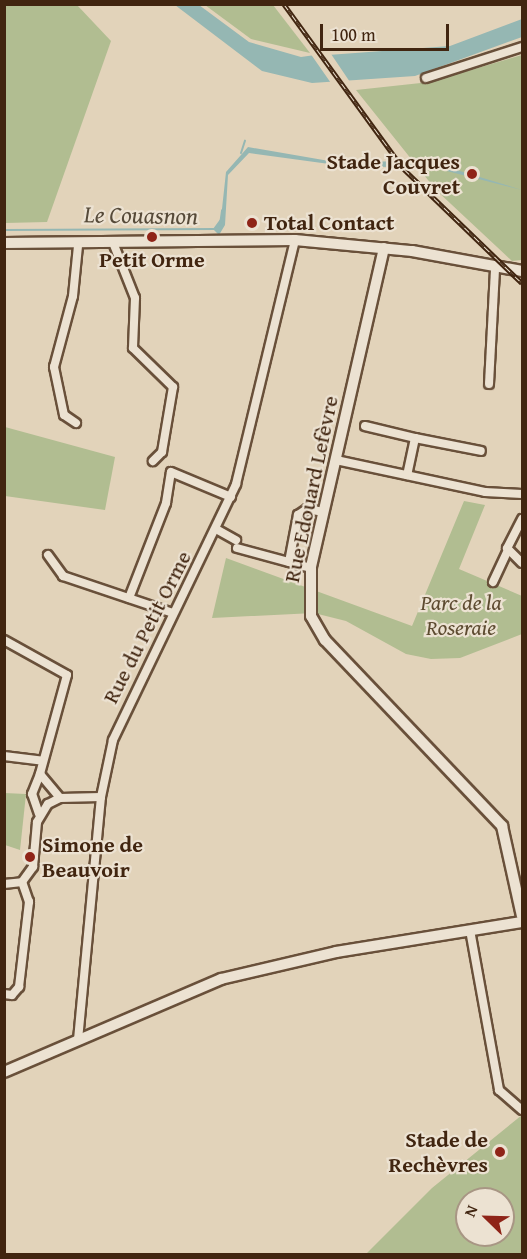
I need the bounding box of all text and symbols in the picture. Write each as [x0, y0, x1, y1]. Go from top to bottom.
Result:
scale bar [323, 12, 452, 50]
text: 100 m [331, 21, 376, 48]
place label: Stade Jacques Couvret [326, 148, 460, 200]
marker: Stade Jacques Couvret [465, 167, 479, 181]
water label: Le Couasnon [84, 200, 198, 230]
place label: Total Contact [264, 210, 394, 236]
marker: Total Contact [245, 216, 259, 230]
marker: Petit Orme [145, 230, 159, 244]
place label: Petit Orme [99, 247, 205, 273]
street label: Rue Edouard Lefèvre [278, 393, 344, 585]
street label: Rue du Petit Orme [97, 546, 197, 708]
park label: Parc de la Roseraie [420, 589, 502, 640]
place label: Simone de Beauvoir [42, 831, 143, 882]
marker: Simone de Beauvoir [23, 850, 37, 864]
place label: Stade de Rechèvres [389, 1126, 488, 1178]
marker: Stade de Rechèvres [493, 1145, 507, 1159]
north arrow [455, 1187, 515, 1247]
text: N [457, 1201, 483, 1220]

